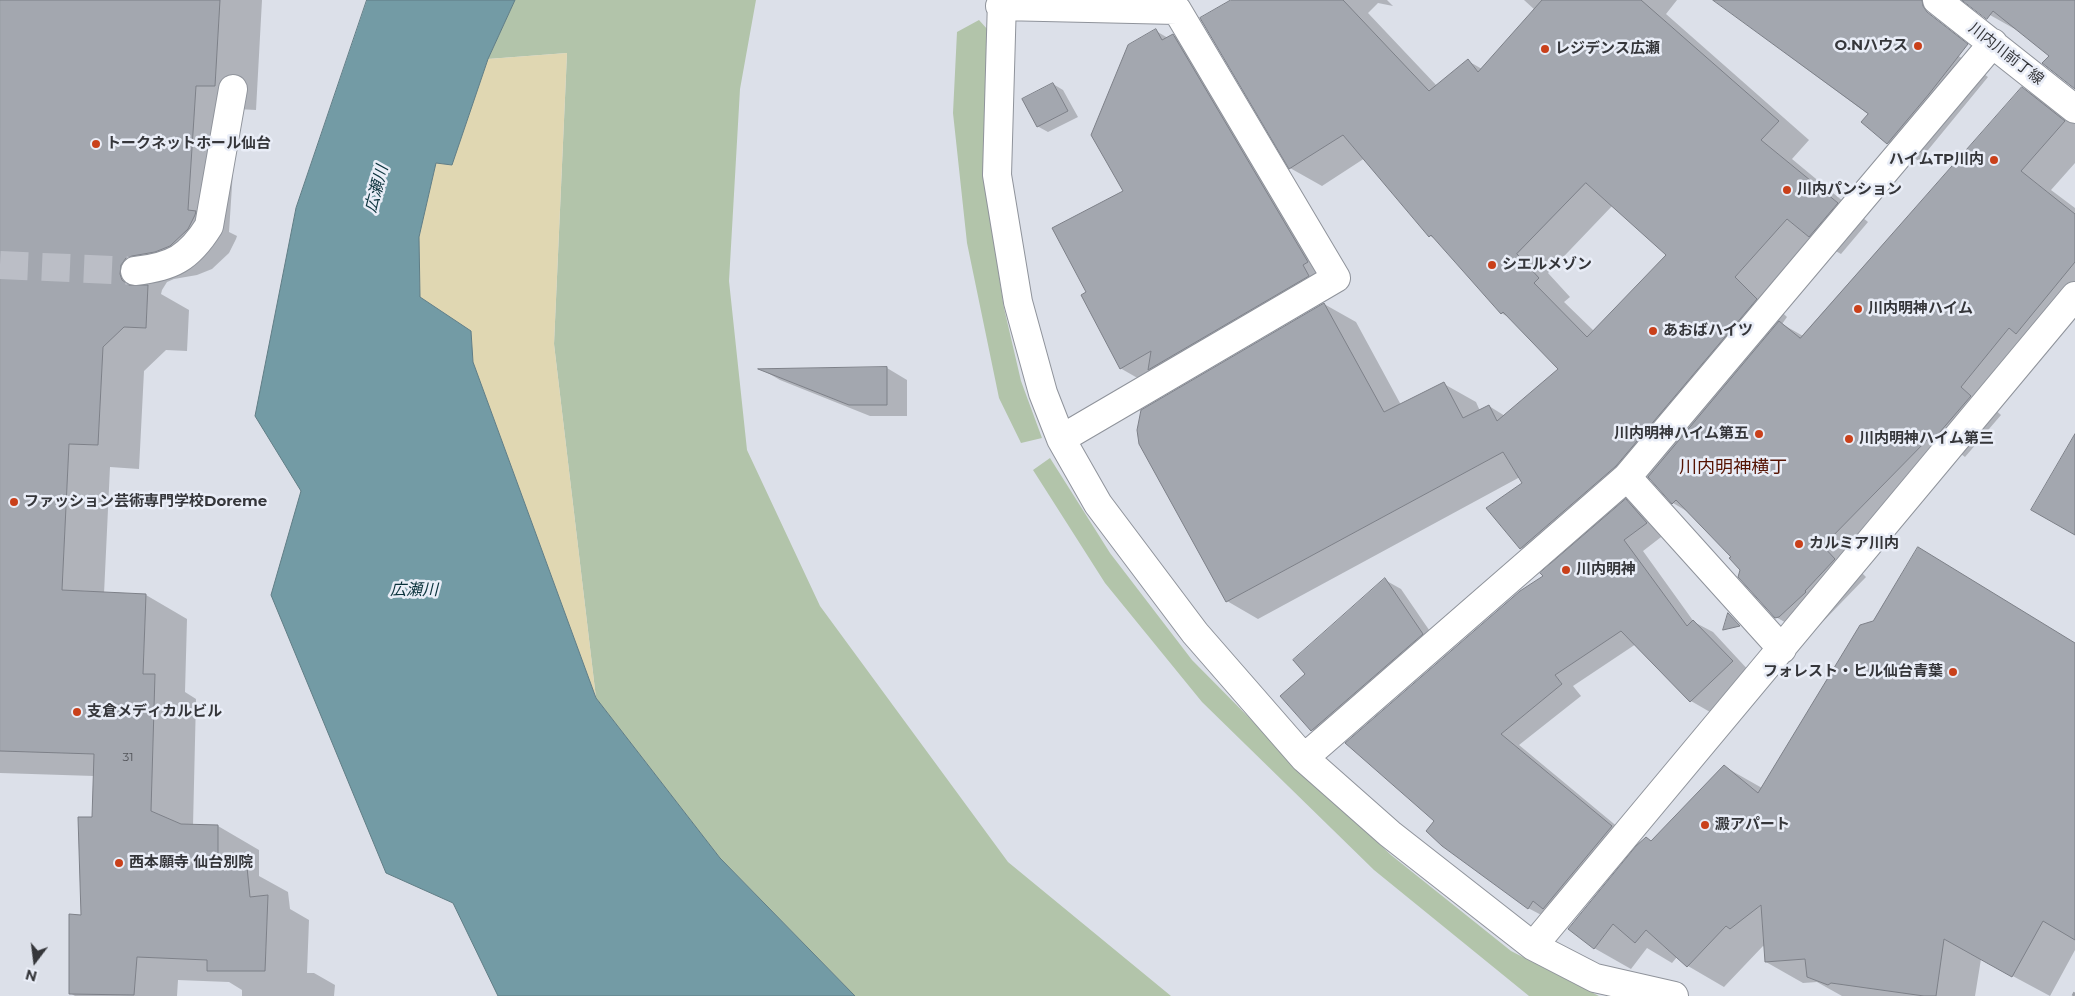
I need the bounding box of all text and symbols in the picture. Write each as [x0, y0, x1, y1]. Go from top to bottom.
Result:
street label: 川内川前丁線 [1965, 19, 2047, 89]
place label: O.Nハウス [1835, 37, 1908, 55]
place label: レジデンス広瀬 [1555, 40, 1660, 58]
marker: O.Nハウス [1912, 40, 1924, 52]
marker: レジデンス広瀬 [1539, 43, 1551, 55]
place label: トークネットホール仙台 [106, 135, 271, 153]
marker: トークネットホール仙台 [90, 138, 102, 150]
place label: ハイムTP川内 [1889, 151, 1984, 169]
marker: ハイムTP川内 [1988, 154, 2000, 166]
water label: 広瀬川 [362, 163, 392, 215]
place label: 川内パンション [1797, 181, 1902, 199]
marker: 川内パンション [1781, 184, 1793, 196]
place label: シエルメゾン [1502, 256, 1592, 274]
marker: シエルメゾン [1486, 259, 1498, 271]
place label: 川内明神ハイム [1868, 300, 1973, 318]
marker: 川内明神ハイム [1852, 303, 1864, 315]
place label: あおばハイツ [1663, 322, 1753, 340]
marker: あおばハイツ [1647, 325, 1659, 337]
place label: 川内明神ハイム第五 [1614, 425, 1749, 443]
marker: 川内明神ハイム第五 [1753, 428, 1765, 440]
place label: 川内明神ハイム第三 [1859, 430, 1994, 448]
marker: 川内明神ハイム第三 [1843, 433, 1855, 445]
district label: 川内明神横丁 [1679, 457, 1787, 479]
place label: ファッション芸術専門学校Doreme [24, 493, 267, 511]
marker: ファッション芸術専門学校Doreme [8, 496, 20, 508]
place label: カルミア川内 [1809, 535, 1899, 553]
marker: カルミア川内 [1793, 538, 1805, 550]
place label: 川内明神 [1576, 561, 1636, 579]
marker: 川内明神 [1560, 564, 1572, 576]
water label: 広瀬川 [390, 580, 438, 600]
place label: フォレスト・ヒル仙台青葉 [1763, 663, 1943, 681]
marker: フォレスト・ヒル仙台青葉 [1947, 666, 1959, 678]
place label: 支倉メディカルビル [87, 703, 222, 721]
marker: 支倉メディカルビル [71, 706, 83, 718]
house number: 31 [122, 750, 134, 764]
place label: 澱アパート [1715, 816, 1790, 834]
marker: 澱アパート [1699, 819, 1711, 831]
place label: 西本願寺 仙台別院 [129, 854, 253, 872]
marker: 西本願寺 仙台別院 [113, 857, 125, 869]
north arrow [10, 936, 60, 986]
text: N [23, 965, 39, 986]

